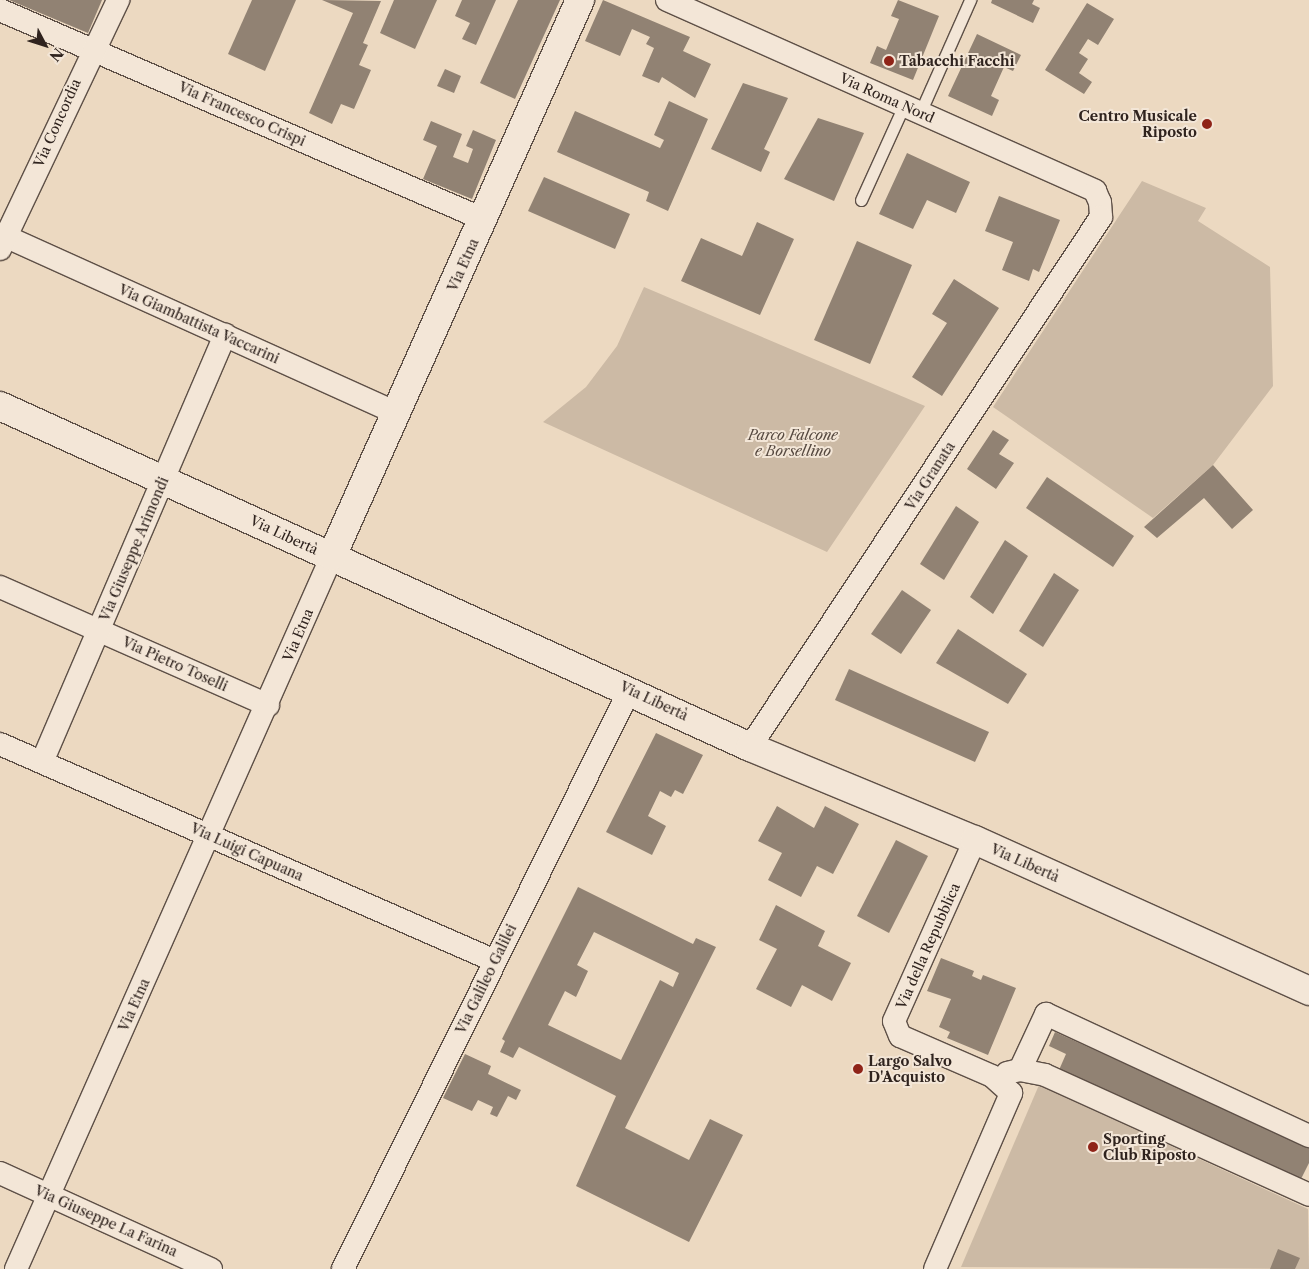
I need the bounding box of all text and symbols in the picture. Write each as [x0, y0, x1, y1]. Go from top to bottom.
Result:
north arrow [20, 20, 70, 70]
text: N [46, 44, 67, 65]
place label: Tabacchi Facchi [899, 53, 1015, 69]
marker: Tabacchi Facchi [883, 55, 895, 67]
street label: Via Roma Nord [837, 70, 937, 126]
street label: Via Concordia [30, 76, 84, 170]
street label: Via Francesco Crispi [176, 78, 308, 150]
place label: Centro Musicale Riposto [1079, 108, 1197, 140]
marker: Centro Musicale Riposto [1201, 118, 1213, 130]
street label: Via Etna [444, 236, 482, 294]
street label: Via Giambattista Vaccarini [116, 281, 282, 367]
park label: Parco Falcone e Borsellino [748, 427, 838, 460]
street label: Via Granata [902, 439, 958, 513]
street label: Via Giuseppe Arimondi [96, 474, 172, 624]
street label: Via Libertà [247, 512, 321, 558]
street label: Via Etna [279, 606, 317, 664]
street label: Via Pietro Toselli [119, 633, 231, 695]
street label: Via Libertà [617, 678, 691, 724]
street label: Via Luigi Capuana [188, 820, 306, 884]
street label: Via Libertà [988, 840, 1062, 886]
street label: Via della Repubblica [893, 880, 963, 1012]
street label: Via Galileo Galilei [452, 921, 520, 1037]
street label: Via Etna [115, 976, 153, 1034]
place label: Largo Salvo D'Acquisto [868, 1053, 952, 1086]
marker: Largo Salvo D'Acquisto [852, 1063, 864, 1075]
place label: Sporting Club Riposto [1103, 1131, 1196, 1164]
marker: Sporting Club Riposto [1087, 1141, 1099, 1153]
street label: Via Giuseppe La Farina [32, 1182, 180, 1260]

